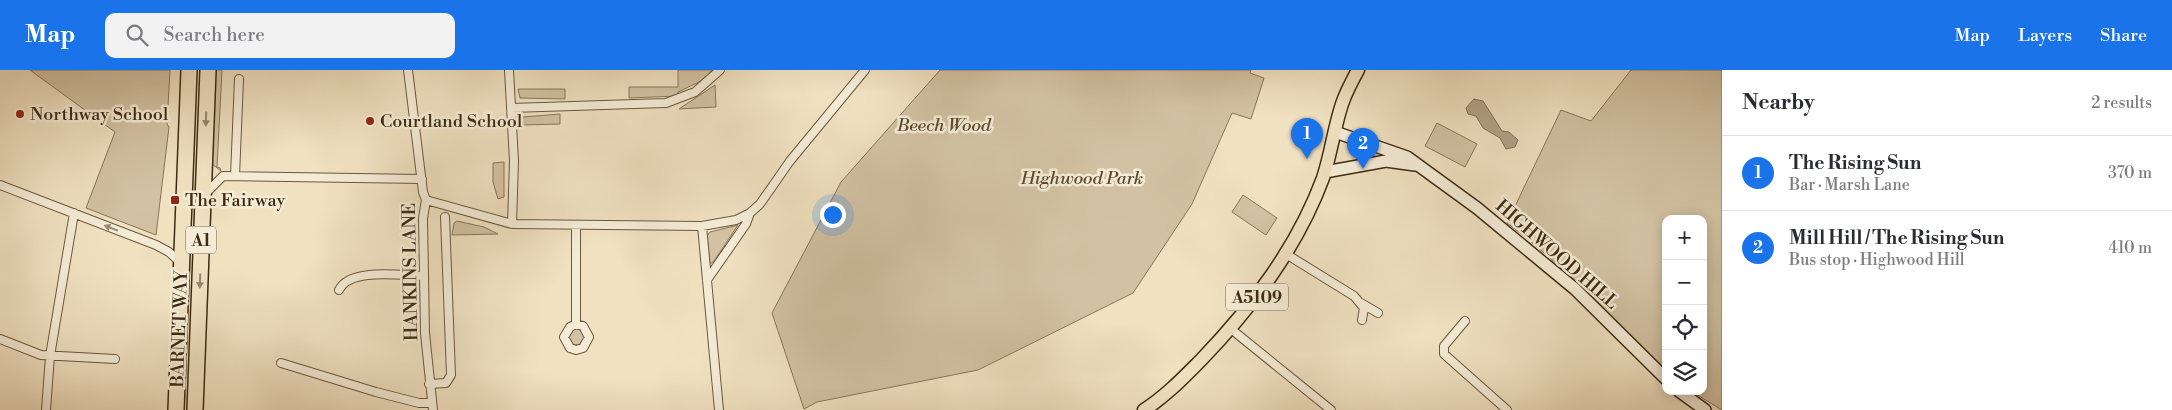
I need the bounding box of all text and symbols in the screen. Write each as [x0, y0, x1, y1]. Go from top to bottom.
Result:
search box [105, 13, 455, 58]
text: Map [25, 20, 75, 50]
icon: search [123, 21, 151, 49]
text: Search here [163, 23, 265, 47]
text: Map [1955, 24, 1990, 47]
text: Layers [2018, 24, 2072, 47]
text: Share [2100, 24, 2147, 47]
text: Nearby [1742, 90, 1815, 116]
text: 2 results [2091, 93, 2152, 113]
place label: Northway School [30, 103, 169, 126]
marker: Northway School [14, 108, 26, 120]
place label: Courtland School [380, 110, 523, 133]
one-way arrow [202, 111, 210, 127]
park label: Beech Wood [896, 114, 992, 137]
marker: Courtland School [364, 115, 376, 127]
pin: 1 [1291, 118, 1323, 159]
pin: 2 [1347, 128, 1379, 169]
text: The Rising Sun [1789, 151, 1921, 175]
text: 1 [1754, 163, 1762, 183]
text: 370 m [2108, 163, 2152, 183]
park label: Highwood Park [1020, 167, 1143, 190]
text: Bar · Marsh Lane [1789, 175, 1910, 195]
place label: The Fairway [185, 189, 286, 212]
marker: The Fairway [169, 194, 181, 206]
street label: HIGHWOOD HILL [1491, 195, 1623, 314]
your location [820, 202, 846, 228]
street label: HANKINS LANE [398, 203, 423, 341]
map controls [1662, 215, 1707, 395]
button: + [1662, 215, 1707, 260]
one-way arrow [103, 223, 118, 231]
road number: A1 [186, 226, 216, 254]
text: Mill Hill / The Rising Sun [1789, 226, 2005, 250]
text: 2 [1753, 238, 1763, 258]
text: 410 m [2108, 238, 2152, 258]
text: Bus stop · Highwood Hill [1789, 250, 1964, 270]
button: − [1662, 260, 1707, 305]
street label: BARNET WAY [166, 269, 193, 389]
one-way arrow [195, 273, 203, 289]
road number: A5109 [1226, 283, 1288, 310]
button: locate [1662, 305, 1707, 350]
button: layers [1662, 350, 1707, 395]

